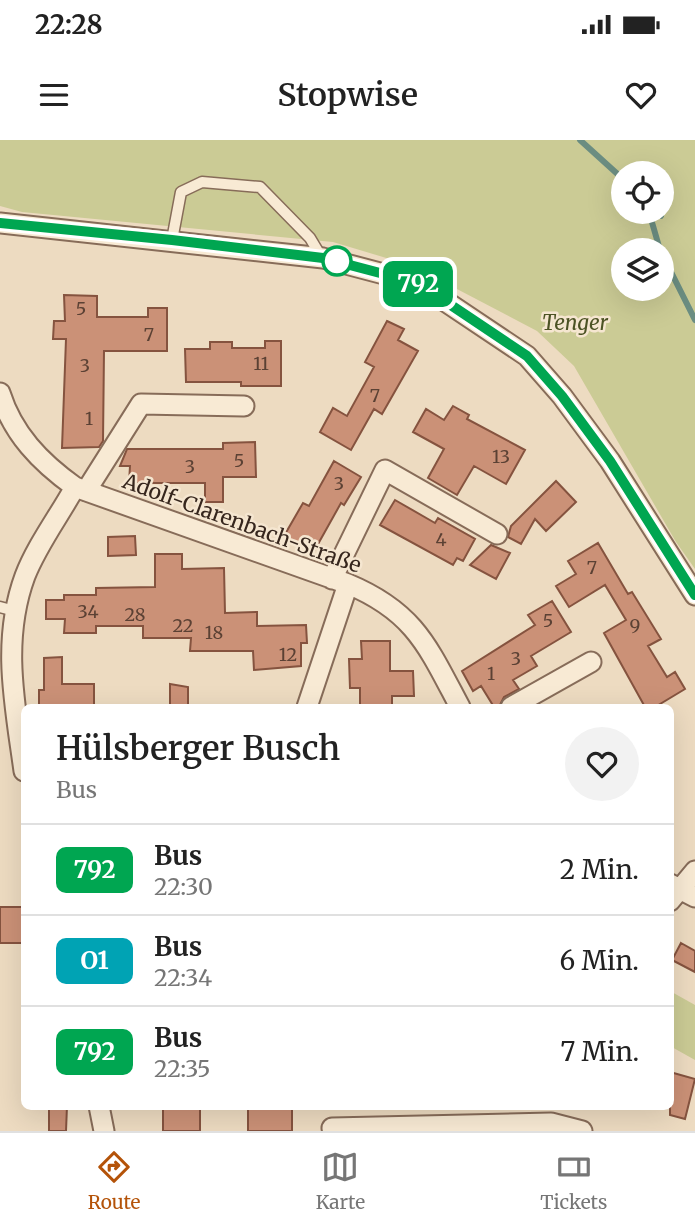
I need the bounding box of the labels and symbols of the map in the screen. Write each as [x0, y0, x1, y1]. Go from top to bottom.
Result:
unlabelled marker [322, 246, 352, 276]
line badge: 792 [378, 261, 458, 307]
house number: 5 [76, 297, 86, 320]
park label: Tenger [542, 309, 609, 336]
house number: 7 [144, 323, 154, 346]
house number: 11 [253, 352, 269, 375]
house number: 3 [80, 354, 90, 377]
house number: 7 [370, 384, 380, 407]
house number: 1 [85, 407, 93, 430]
house number: 13 [492, 445, 510, 468]
house number: 5 [234, 449, 244, 472]
house number: 3 [185, 455, 195, 478]
street label: Adolf-Clarenbach-Straße [118, 467, 365, 579]
house number: 3 [334, 472, 344, 495]
house number: 4 [435, 528, 447, 551]
house number: 7 [587, 556, 597, 579]
house number: 34 [77, 600, 99, 623]
house number: 28 [124, 603, 146, 626]
house number: 5 [543, 609, 553, 632]
house number: 22 [172, 614, 194, 637]
house number: 9 [630, 614, 640, 637]
house number: 18 [205, 621, 223, 644]
house number: 12 [279, 643, 297, 666]
house number: 3 [511, 647, 521, 670]
house number: 1 [487, 662, 495, 685]

